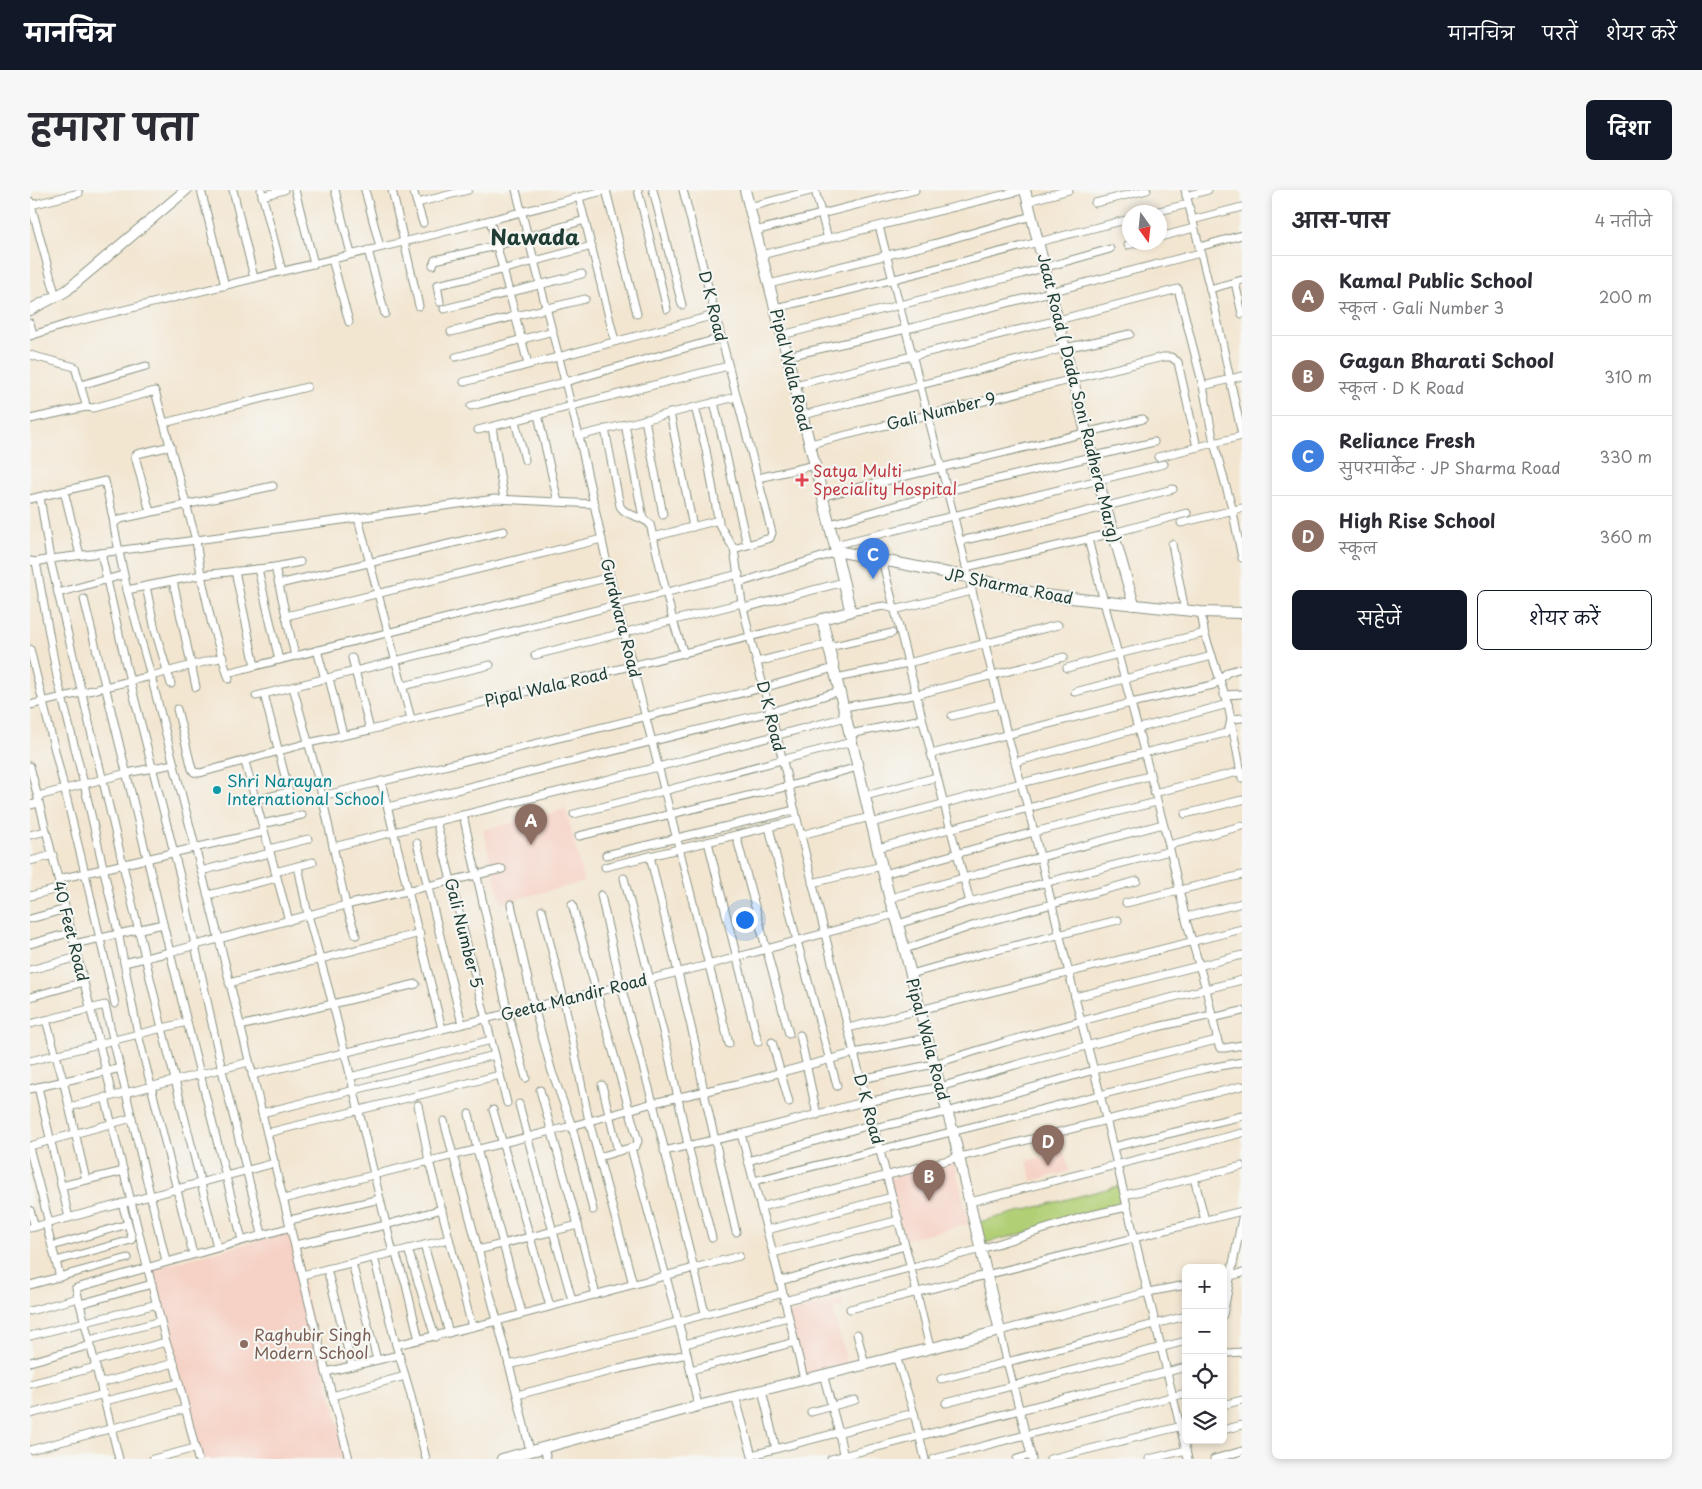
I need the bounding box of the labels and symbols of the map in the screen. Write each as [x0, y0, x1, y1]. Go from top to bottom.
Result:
north arrow [1122, 205, 1167, 250]
district label: Nawada [490, 220, 580, 252]
street label: Jaat Road ( Dada Soni Radhera Marg) [1032, 251, 1128, 545]
street label: D K Road [694, 268, 734, 344]
street label: Pipal Wala Road [765, 306, 819, 434]
street label: Gali Number 9 [884, 385, 998, 435]
place label: Satya Multi Speciality Hospital [813, 458, 957, 500]
marker: Satya Multi Speciality Hospital [795, 473, 809, 487]
pin: C [857, 538, 889, 579]
street label: Gurdwara Road [596, 556, 648, 680]
street label: JP Sharma Road [943, 561, 1075, 609]
street label: Pipal Wala Road [482, 660, 610, 712]
street label: D K Road [752, 678, 792, 754]
place label: Shri Narayan International School [227, 768, 384, 810]
marker: Shri Narayan International School [211, 784, 223, 796]
pin: A [515, 804, 547, 845]
street label: Gali Number 5 [440, 875, 490, 990]
street label: 40 Feet Road [48, 878, 96, 984]
your location [732, 907, 758, 933]
street label: Geeta Mandir Road [498, 966, 650, 1026]
street label: Pipal Wala Road [901, 975, 957, 1103]
street label: D K Road [849, 1071, 891, 1147]
pin: D [1032, 1125, 1064, 1166]
pin: B [913, 1160, 945, 1201]
place label: Raghubir Singh Modern School [254, 1322, 371, 1364]
marker: Raghubir Singh Modern School [238, 1338, 250, 1350]

